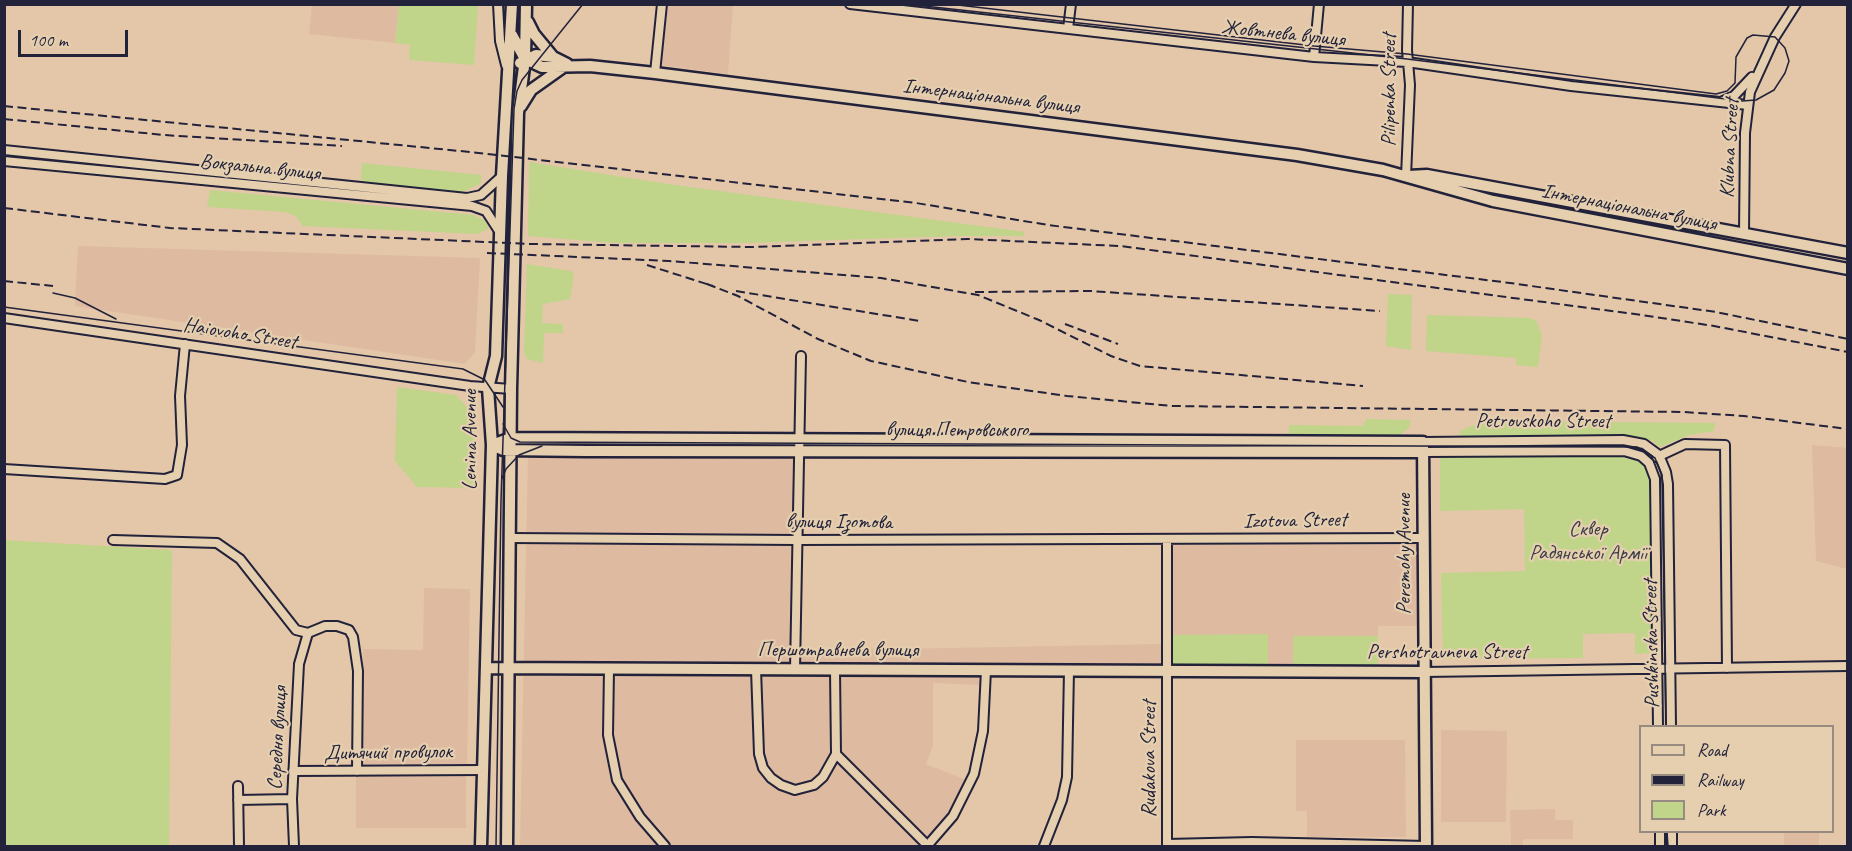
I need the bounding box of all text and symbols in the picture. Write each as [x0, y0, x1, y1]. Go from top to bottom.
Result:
street label: Жовтнева вулиця [1220, 15, 1346, 53]
scale bar [21, 18, 130, 56]
text: 100 m [29, 29, 68, 51]
street label: Pilipenka Street [1376, 33, 1402, 147]
street label: Інтернаціональна вулиця [901, 74, 1081, 120]
street label: Klubna Street [1715, 98, 1745, 198]
street label: Вокзальна вулиця [199, 149, 321, 187]
street label: Інтернаціональна вулиця [1539, 179, 1719, 237]
street label: Haiovoho Street [181, 313, 299, 355]
street label: Lenina Avenue [457, 390, 483, 490]
street label: Petrovskoho Street [1475, 408, 1611, 434]
street label: вулиця Петровського [886, 417, 1028, 443]
street label: Peremohy Avenue [1391, 494, 1417, 614]
street label: Izotova Street [1243, 507, 1347, 535]
street label: вулиця Ізотова [786, 509, 892, 535]
park label: Сквер Радянської Армії [1529, 516, 1647, 566]
street label: Pushkinska Street [1638, 579, 1666, 709]
street label: Першотравнева вулиця [758, 637, 918, 663]
street label: Pershotravneva Street [1367, 639, 1527, 665]
street label: Середня вулиця [263, 685, 293, 791]
street label: Rudakova Street [1136, 700, 1162, 818]
legend [1639, 725, 1834, 833]
street label: Дитячий провулок [324, 739, 452, 767]
text: Road [1697, 739, 1727, 761]
text: Railway [1697, 769, 1744, 791]
text: Park [1697, 799, 1726, 821]

